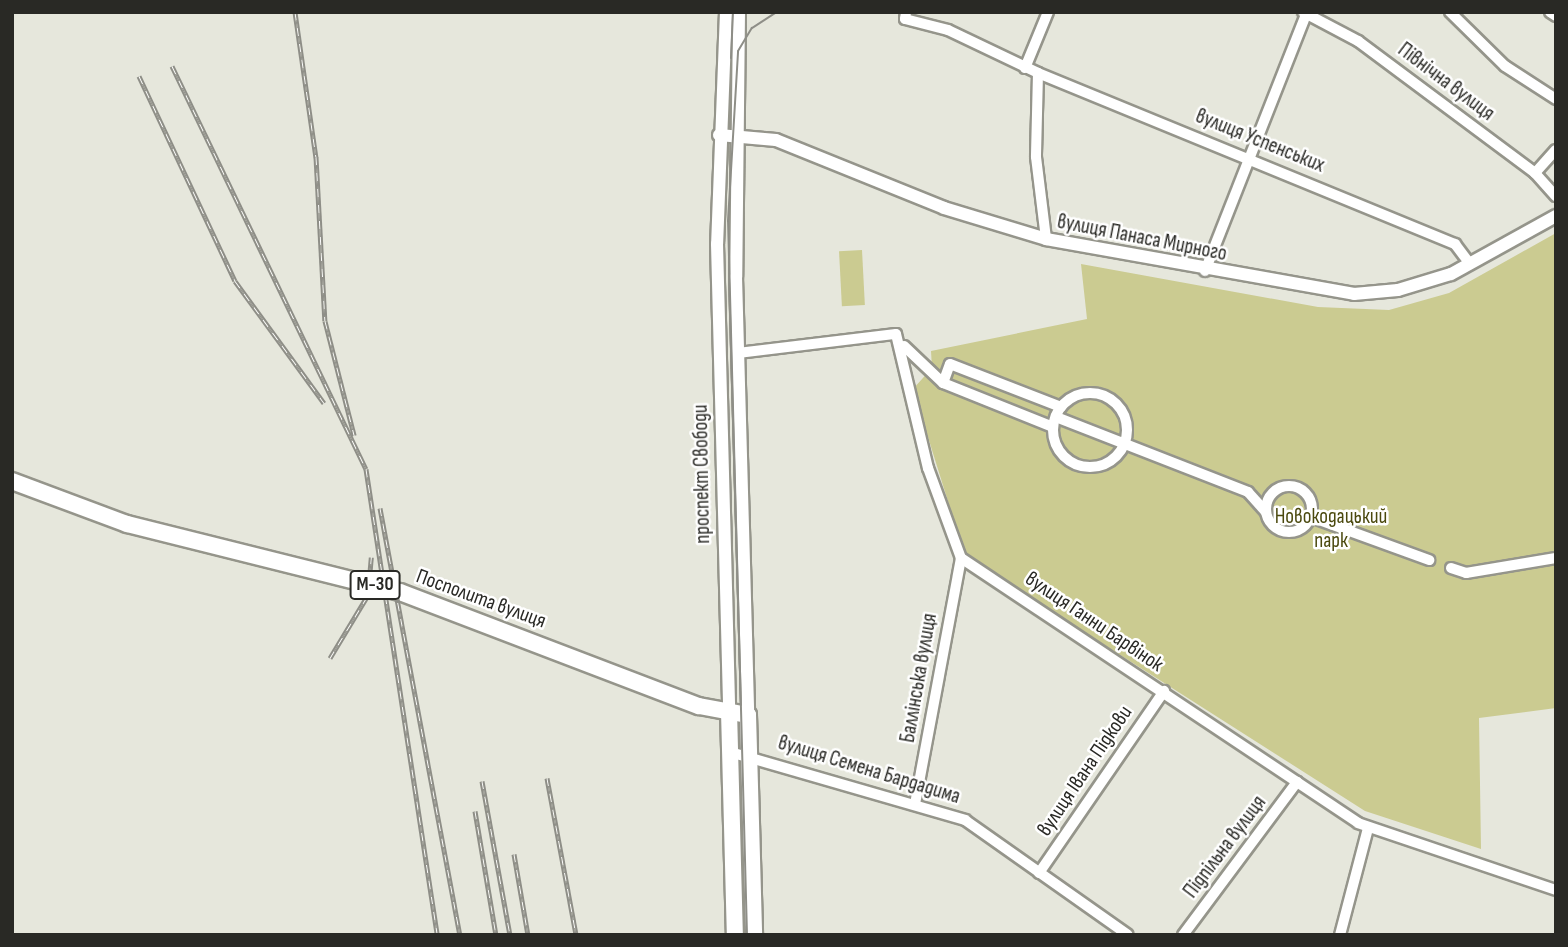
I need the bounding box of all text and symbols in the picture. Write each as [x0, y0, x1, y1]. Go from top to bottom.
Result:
street label: Північна вулиця [1393, 37, 1499, 127]
street label: вулиця Успенських [1192, 104, 1328, 178]
street label: вулиця Панаса Мирного [1055, 209, 1229, 267]
street label: проспект Свободи [688, 404, 716, 544]
park label: Новокодацький парк [1275, 504, 1387, 554]
street label: Посполита вулиця [413, 564, 549, 634]
street label: вулиця Ганни Барвінок [1020, 567, 1168, 677]
road number: М-30 [349, 570, 401, 600]
street label: Баллінська вулиця [895, 611, 943, 745]
street label: вулиця Івана Підкови [1032, 701, 1138, 841]
street label: вулиця Семена Бардадима [775, 730, 963, 810]
street label: Підпільна вулиця [1178, 791, 1272, 903]

